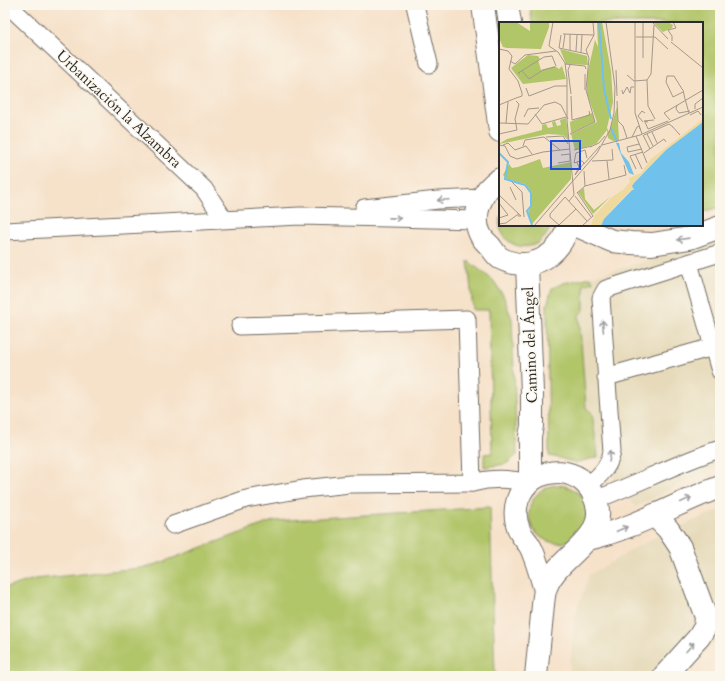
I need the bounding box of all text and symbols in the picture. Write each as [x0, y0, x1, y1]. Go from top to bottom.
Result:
inset map [499, 22, 703, 226]
street label: Urbanización la Alzambra [52, 46, 186, 173]
one-way arrow [437, 196, 450, 203]
one-way arrow [388, 214, 401, 222]
one-way arrow [677, 235, 690, 243]
street label: Camino del Ángel [518, 286, 542, 404]
one-way arrow [599, 320, 606, 333]
one-way arrow [606, 450, 614, 463]
one-way arrow [680, 496, 692, 503]
one-way arrow [615, 525, 627, 532]
one-way arrow [685, 642, 695, 652]

